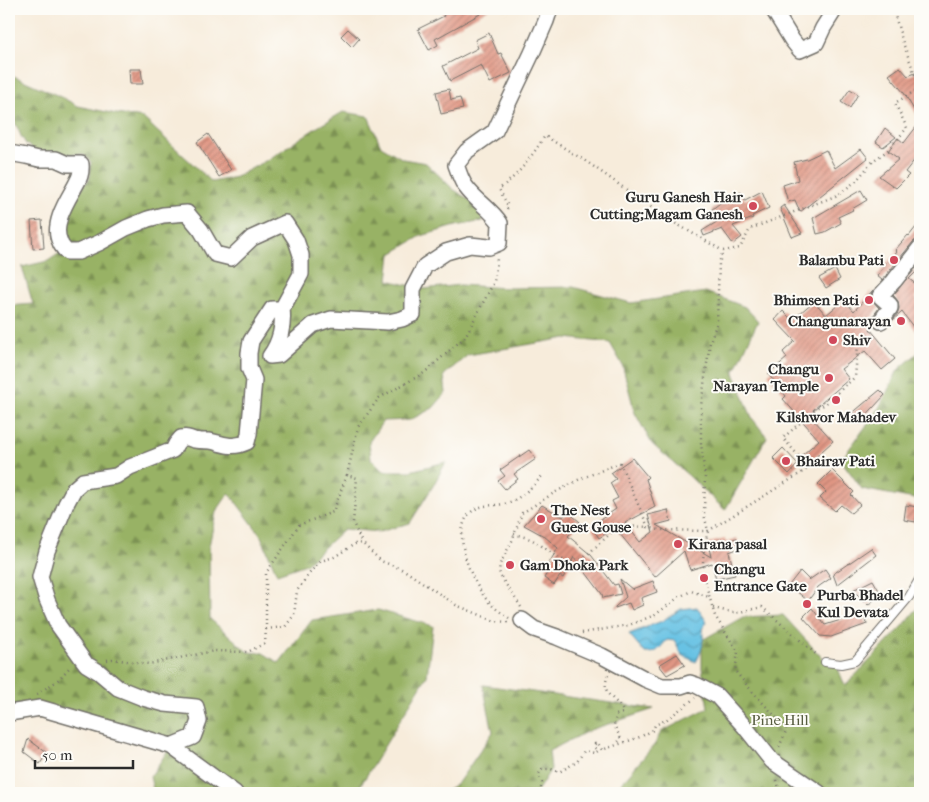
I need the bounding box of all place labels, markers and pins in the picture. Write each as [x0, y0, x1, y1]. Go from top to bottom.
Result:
place label: Guru Ganesh Hair Cutting;Magam Ganesh [590, 188, 744, 223]
marker: Guru Ganesh Hair Cutting;Magam Ganesh [747, 200, 759, 212]
place label: Balambu Pati [799, 251, 885, 269]
marker: Balambu Pati [888, 254, 900, 266]
place label: Bhimsen Pati [773, 291, 860, 309]
marker: Bhimsen Pati [863, 294, 875, 306]
place label: Changunarayan [788, 312, 891, 330]
marker: Changunarayan [895, 315, 907, 327]
place label: Shiv [843, 331, 872, 349]
marker: Shiv [827, 334, 839, 346]
place label: Changu Narayan Temple [713, 360, 820, 395]
marker: Changu Narayan Temple [823, 372, 835, 384]
marker: Kilshwor Mahadev [830, 394, 842, 406]
place label: Kilshwor Mahadev [776, 408, 897, 426]
place label: Bhairav Pati [796, 452, 876, 470]
marker: Bhairav Pati [780, 455, 792, 467]
place label: The Nest Guest Gouse [550, 501, 632, 536]
marker: The Nest Guest Gouse [535, 513, 547, 525]
place label: Kirana pasal [688, 535, 768, 553]
marker: Kirana pasal [672, 538, 684, 550]
place label: Gam Dhoka Park [520, 556, 629, 574]
marker: Gam Dhoka Park [504, 559, 516, 571]
place label: Changu Entrance Gate [714, 560, 807, 595]
marker: Changu Entrance Gate [698, 572, 710, 584]
place label: Purba Bhadel Kul Devata [817, 586, 905, 621]
marker: Purba Bhadel Kul Devata [801, 598, 813, 610]

